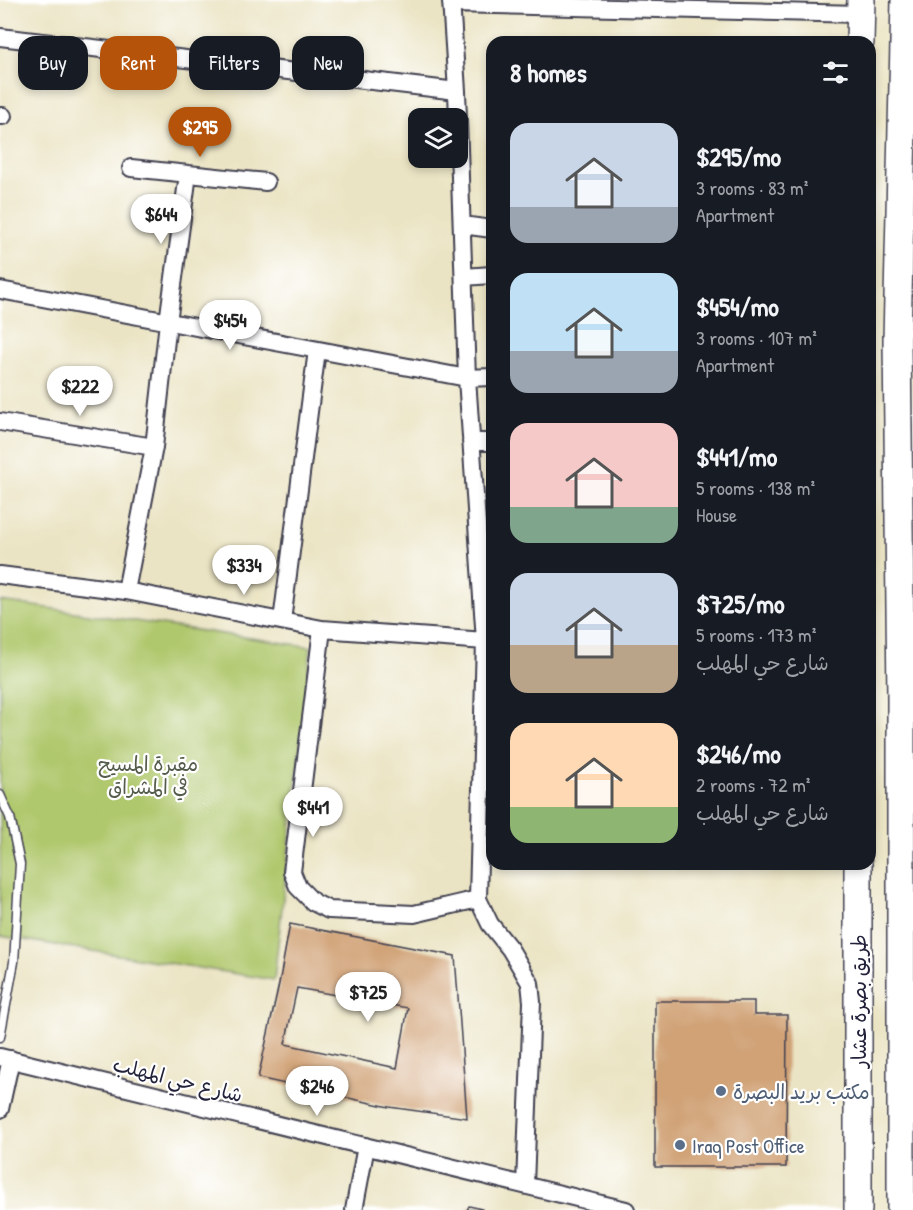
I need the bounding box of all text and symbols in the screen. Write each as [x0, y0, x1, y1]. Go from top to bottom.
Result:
chip: Buy [18, 36, 88, 90]
chip: Rent [100, 36, 177, 90]
chip: Filters [189, 36, 280, 90]
chip: New [292, 36, 364, 90]
text: 8 homes [510, 55, 587, 90]
icon: filters [819, 56, 852, 89]
pin: $295 [164, 107, 236, 158]
map controls [408, 108, 468, 168]
button: layers [408, 108, 468, 168]
text: $295 [182, 113, 218, 140]
text: $295/mo [696, 139, 781, 174]
icon: home [558, 147, 630, 219]
text: 3 rooms · 83 m² [696, 174, 808, 201]
pin: $644 [125, 194, 197, 245]
text: $644 [144, 200, 178, 227]
text: Apartment [696, 201, 774, 228]
text: $454/mo [696, 289, 779, 324]
icon: home [558, 297, 630, 369]
pin: $454 [194, 300, 266, 351]
text: $454 [213, 306, 247, 333]
text: 3 rooms · 107 m² [696, 324, 817, 351]
text: Apartment [696, 351, 774, 378]
pin: $222 [44, 366, 116, 417]
text: $222 [61, 372, 99, 399]
text: $441/mo [696, 439, 777, 474]
icon: home [558, 447, 630, 519]
text: 5 rooms · 138 m² [696, 474, 815, 501]
text: House [696, 501, 737, 528]
pin: $334 [208, 545, 280, 596]
text: $334 [226, 551, 262, 578]
text: $725/mo [696, 586, 784, 621]
icon: home [558, 597, 630, 669]
text: 5 rooms · 173 m² [696, 621, 816, 648]
text: شارع حي المهلب [696, 649, 829, 676]
text: $246/mo [696, 736, 781, 771]
icon: home [558, 747, 630, 819]
park label: مقبرة المسيح في المشراق [98, 750, 198, 801]
text: 2 rooms · 72 m² [696, 771, 810, 798]
pin: $441 [277, 787, 349, 838]
text: $441 [297, 793, 329, 820]
text: شارع حي المهلب [696, 799, 829, 826]
street label: طريق بصرة عشار [845, 934, 872, 1070]
pin: $725 [332, 972, 404, 1023]
text: $725 [349, 978, 387, 1005]
street label: شارع حي المهلب [109, 1050, 246, 1113]
pin: $246 [281, 1066, 353, 1117]
text: $246 [300, 1072, 334, 1099]
place label: مكتب بريد البصرة [733, 1078, 870, 1105]
marker: مكتب بريد البصرة [714, 1084, 728, 1098]
place label: Iraq Post Office [692, 1132, 805, 1159]
marker: Iraq Post Office [673, 1138, 687, 1152]

